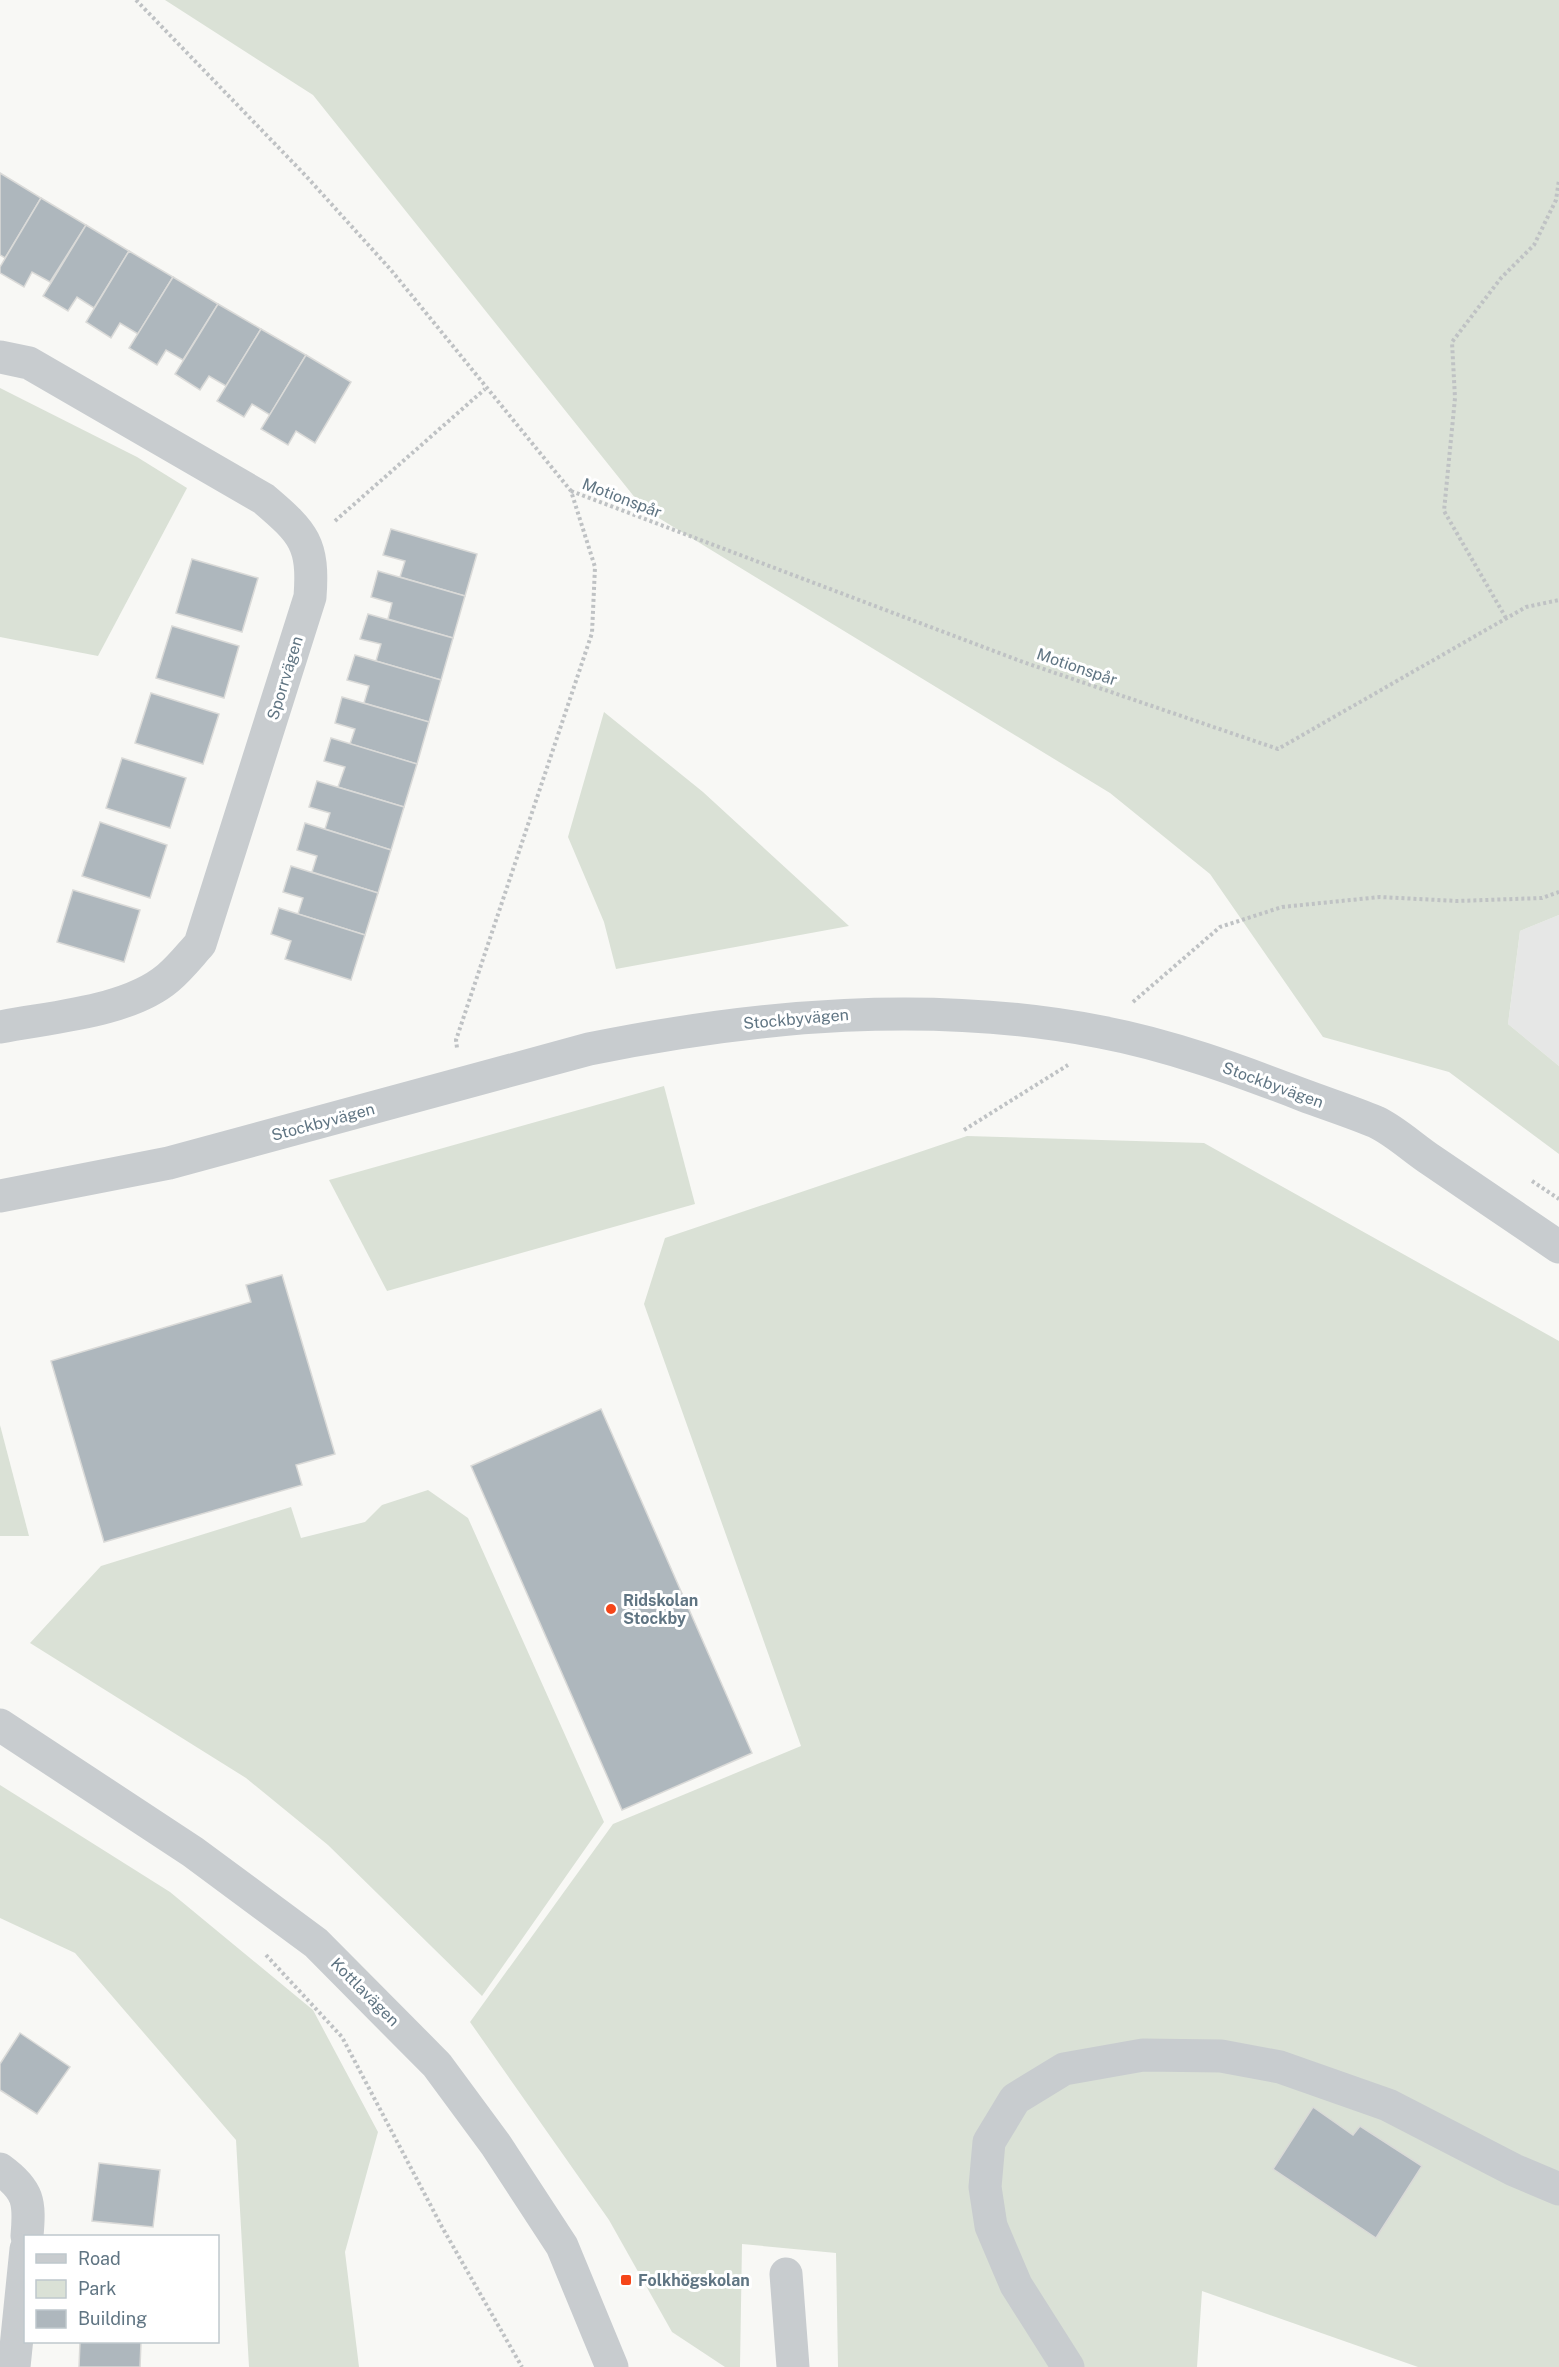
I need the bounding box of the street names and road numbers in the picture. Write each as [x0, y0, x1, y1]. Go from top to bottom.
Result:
street label: Motionspår [580, 474, 664, 522]
street label: Sporrvägen [263, 634, 307, 722]
street label: Motionspår [1034, 644, 1120, 690]
street label: Stockbyvägen [742, 1005, 850, 1033]
street label: Stockbyvägen [1220, 1058, 1326, 1112]
street label: Stockbyvägen [269, 1099, 377, 1145]
street label: Kottlavägen [327, 1954, 403, 2030]

